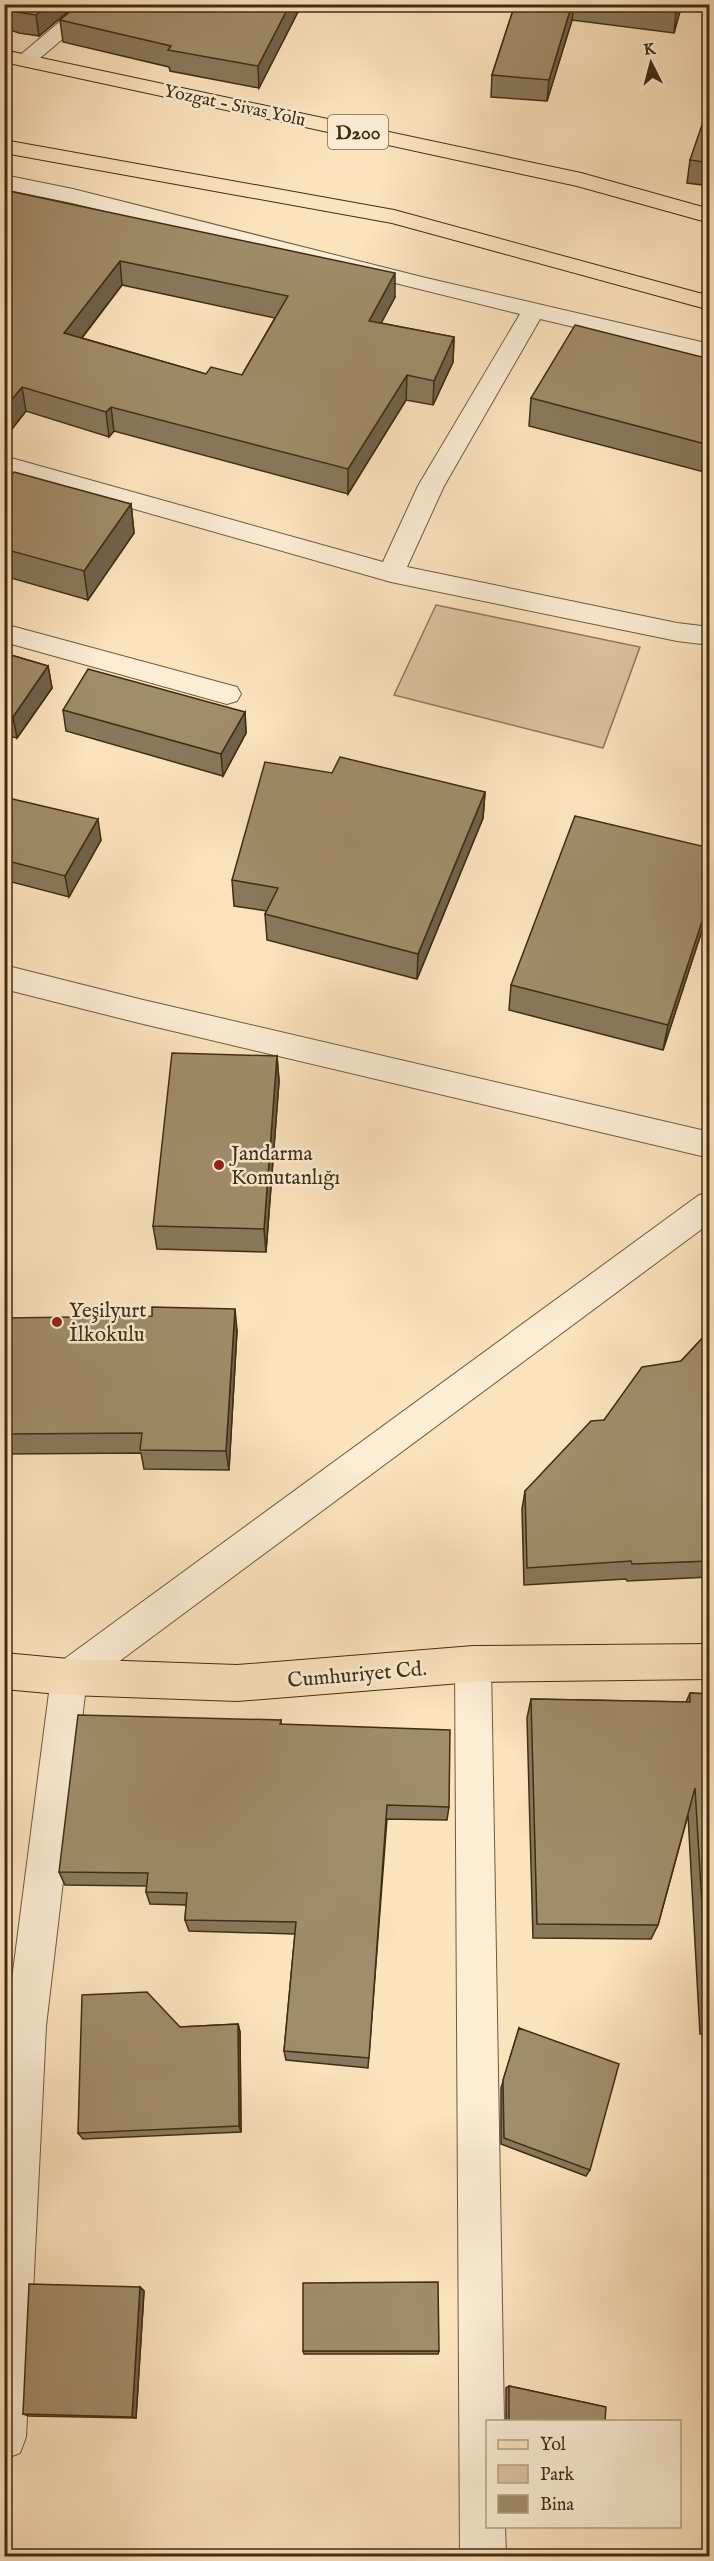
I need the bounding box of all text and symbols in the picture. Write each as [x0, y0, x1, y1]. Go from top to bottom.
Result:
north arrow [621, 33, 681, 93]
text: K [643, 39, 658, 61]
street label: Yozgat - Sivas Yolu [162, 80, 307, 133]
road number: D200 [328, 115, 388, 149]
place label: Jandarma Komutanlığı [229, 1141, 340, 1192]
marker: Jandarma Komutanlığı [212, 1158, 226, 1172]
place label: Yeşilyurt İlkokulu [69, 1298, 146, 1349]
marker: Yeşilyurt İlkokulu [50, 1315, 64, 1329]
street label: Cumhuriyet Cd. [286, 1656, 428, 1695]
legend [486, 2420, 681, 2528]
text: Yol [540, 2434, 566, 2457]
text: Park [540, 2464, 575, 2487]
text: Bina [540, 2494, 574, 2517]

